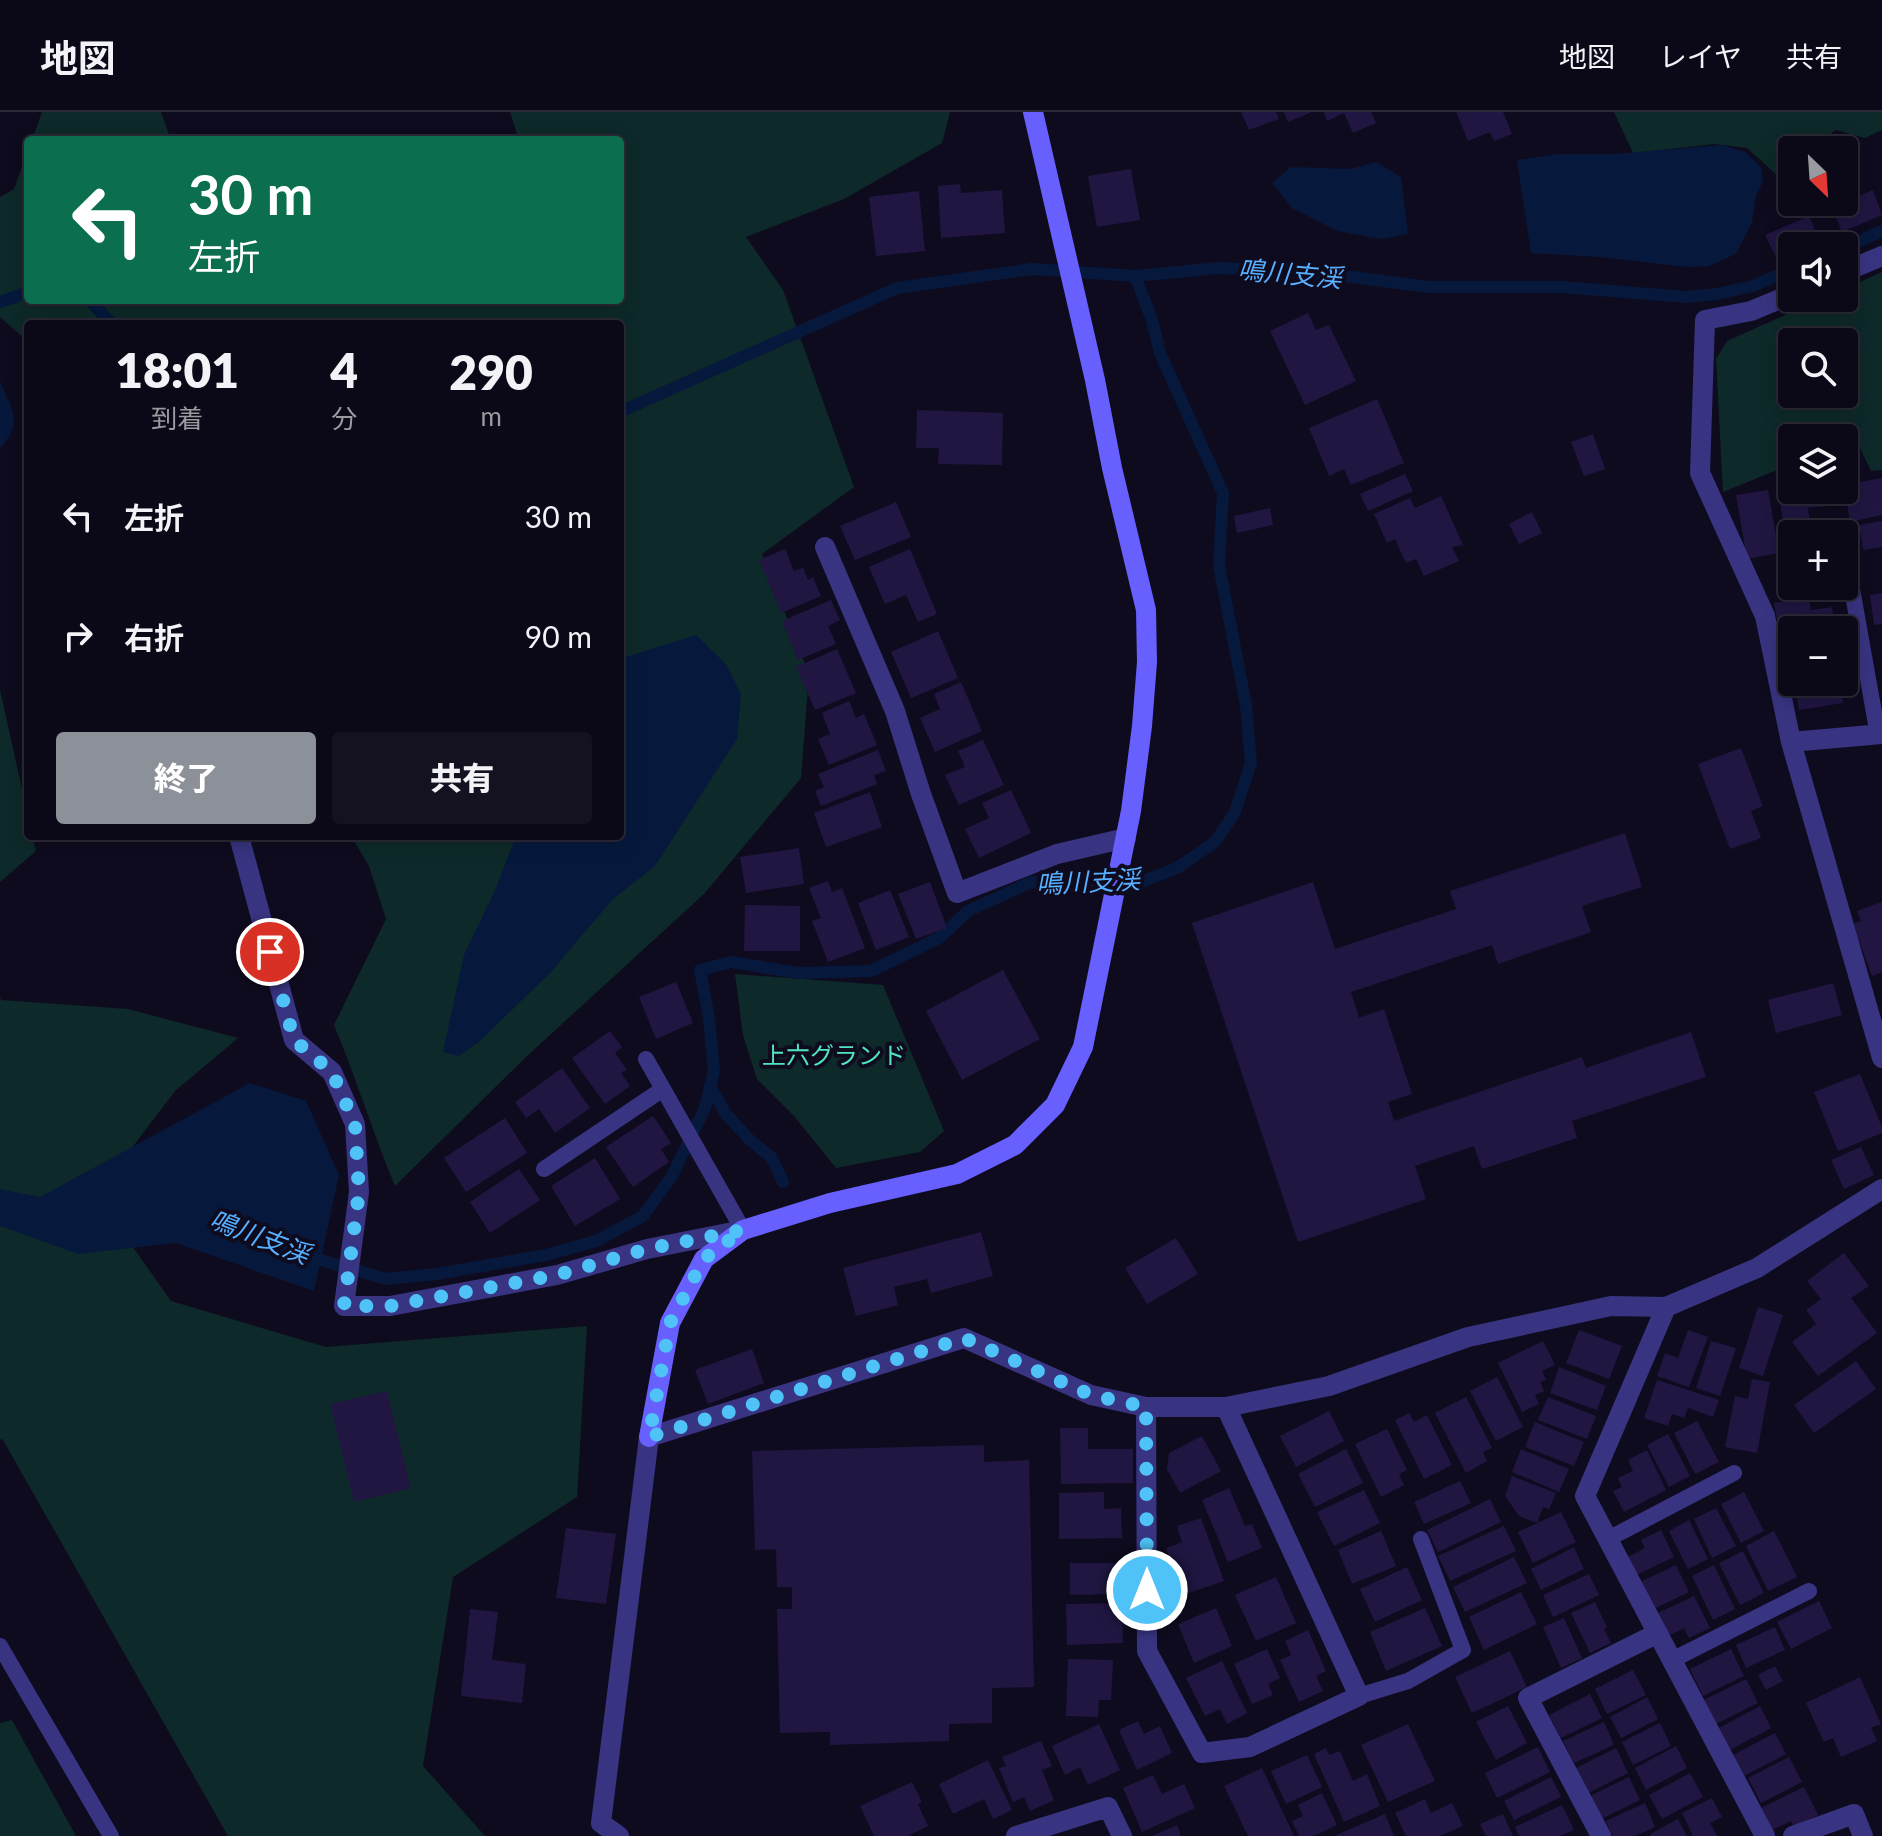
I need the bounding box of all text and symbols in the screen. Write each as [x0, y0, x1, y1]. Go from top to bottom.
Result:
text: 地図 [40, 34, 116, 80]
text: 地図 [1559, 39, 1615, 73]
text: レイヤ [1659, 39, 1742, 73]
text: 共有 [1786, 39, 1842, 73]
north arrow [1778, 136, 1858, 216]
map controls [1778, 136, 1858, 696]
text: 30 m [188, 160, 313, 227]
icon: left [56, 168, 160, 272]
button: sound [1778, 232, 1858, 312]
text: 左折 [188, 234, 260, 278]
water label: 鳴川支渓 [1237, 253, 1346, 294]
button: search [1778, 328, 1858, 408]
text: 18:01 [115, 341, 239, 398]
text: 4 [330, 341, 358, 398]
text: 290 [449, 343, 533, 400]
text: m [480, 400, 502, 432]
text: 到着 [151, 402, 203, 434]
text: 分 [331, 402, 357, 434]
button: layers [1778, 424, 1858, 504]
icon: left [56, 494, 100, 538]
text: 30 m [525, 498, 592, 534]
text: 左折 [124, 499, 184, 535]
button: + [1778, 520, 1858, 600]
icon: right [56, 614, 100, 658]
button: − [1778, 616, 1858, 696]
text: 90 m [525, 618, 592, 654]
text: 右折 [124, 619, 184, 655]
button: 終了 [56, 732, 316, 824]
button: 共有 [332, 732, 592, 824]
water label: 鳴川支渓 [1035, 862, 1144, 900]
pin [236, 918, 304, 986]
icon: arrive [248, 930, 292, 974]
park label: 上六グランド [762, 1040, 906, 1069]
water label: 鳴川支渓 [206, 1202, 317, 1271]
position arrow [1105, 1548, 1189, 1632]

